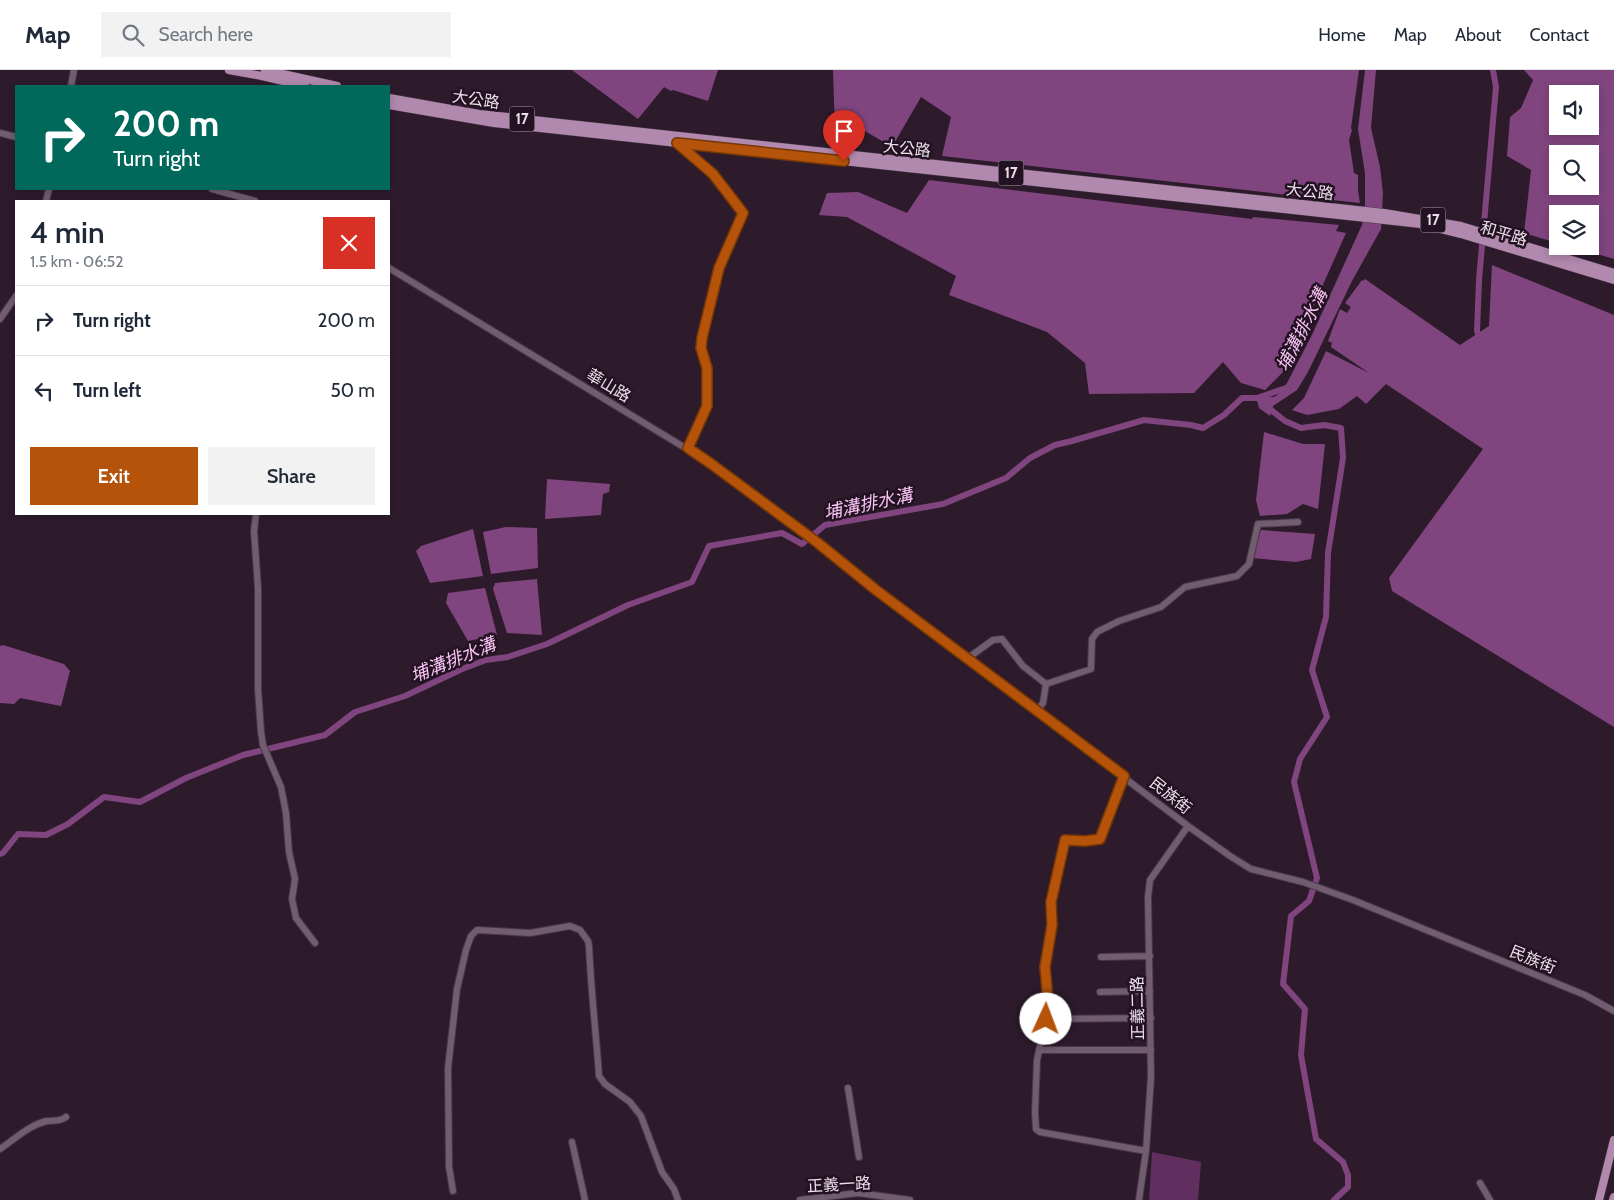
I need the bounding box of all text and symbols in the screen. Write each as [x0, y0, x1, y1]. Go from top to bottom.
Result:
search box [101, 12, 451, 57]
text: Map [25, 20, 71, 49]
icon: search [119, 21, 147, 49]
text: Search here [159, 23, 253, 46]
text: Home [1318, 24, 1366, 46]
text: Map [1394, 24, 1427, 46]
text: About [1455, 24, 1501, 46]
text: Contact [1529, 24, 1589, 46]
map controls [1549, 85, 1599, 255]
button: sound [1549, 85, 1599, 135]
street label: 大公路 [451, 87, 501, 112]
text: 200 m [113, 102, 219, 145]
icon: right [30, 105, 95, 170]
road number: 17 [510, 106, 534, 132]
pin [823, 110, 865, 161]
icon: arrive [830, 117, 858, 145]
street label: 大公路 [882, 137, 932, 160]
text: Turn right [113, 145, 200, 172]
button: search [1549, 145, 1599, 195]
road number: 17 [998, 160, 1024, 186]
street label: 大公路 [1285, 180, 1335, 203]
button: layers [1549, 205, 1599, 255]
road number: 17 [1420, 208, 1446, 232]
text: 4 min [30, 214, 105, 251]
button: close [323, 217, 375, 269]
street label: 和平路 [1478, 217, 1530, 250]
text: 1.5 km · 06:52 [30, 252, 124, 271]
water label: 埔溝排水溝 [1272, 282, 1334, 375]
icon: right [30, 307, 58, 335]
text: Turn right [73, 309, 151, 332]
text: 200 m [318, 309, 375, 332]
street label: 華山路 [583, 365, 634, 406]
icon: left [30, 377, 58, 405]
text: Turn left [73, 379, 141, 402]
text: 50 m [331, 379, 375, 402]
button: Exit [30, 447, 198, 505]
button: Share [208, 447, 375, 505]
water label: 埔溝排水溝 [822, 483, 917, 524]
water label: 埔溝排水溝 [407, 632, 502, 687]
street label: 民族街 [1146, 773, 1195, 818]
street label: 民族街 [1507, 942, 1559, 977]
street label: 正義二路 [1127, 976, 1148, 1040]
position arrow [1019, 992, 1071, 1044]
street label: 正義一路 [807, 1173, 871, 1196]

